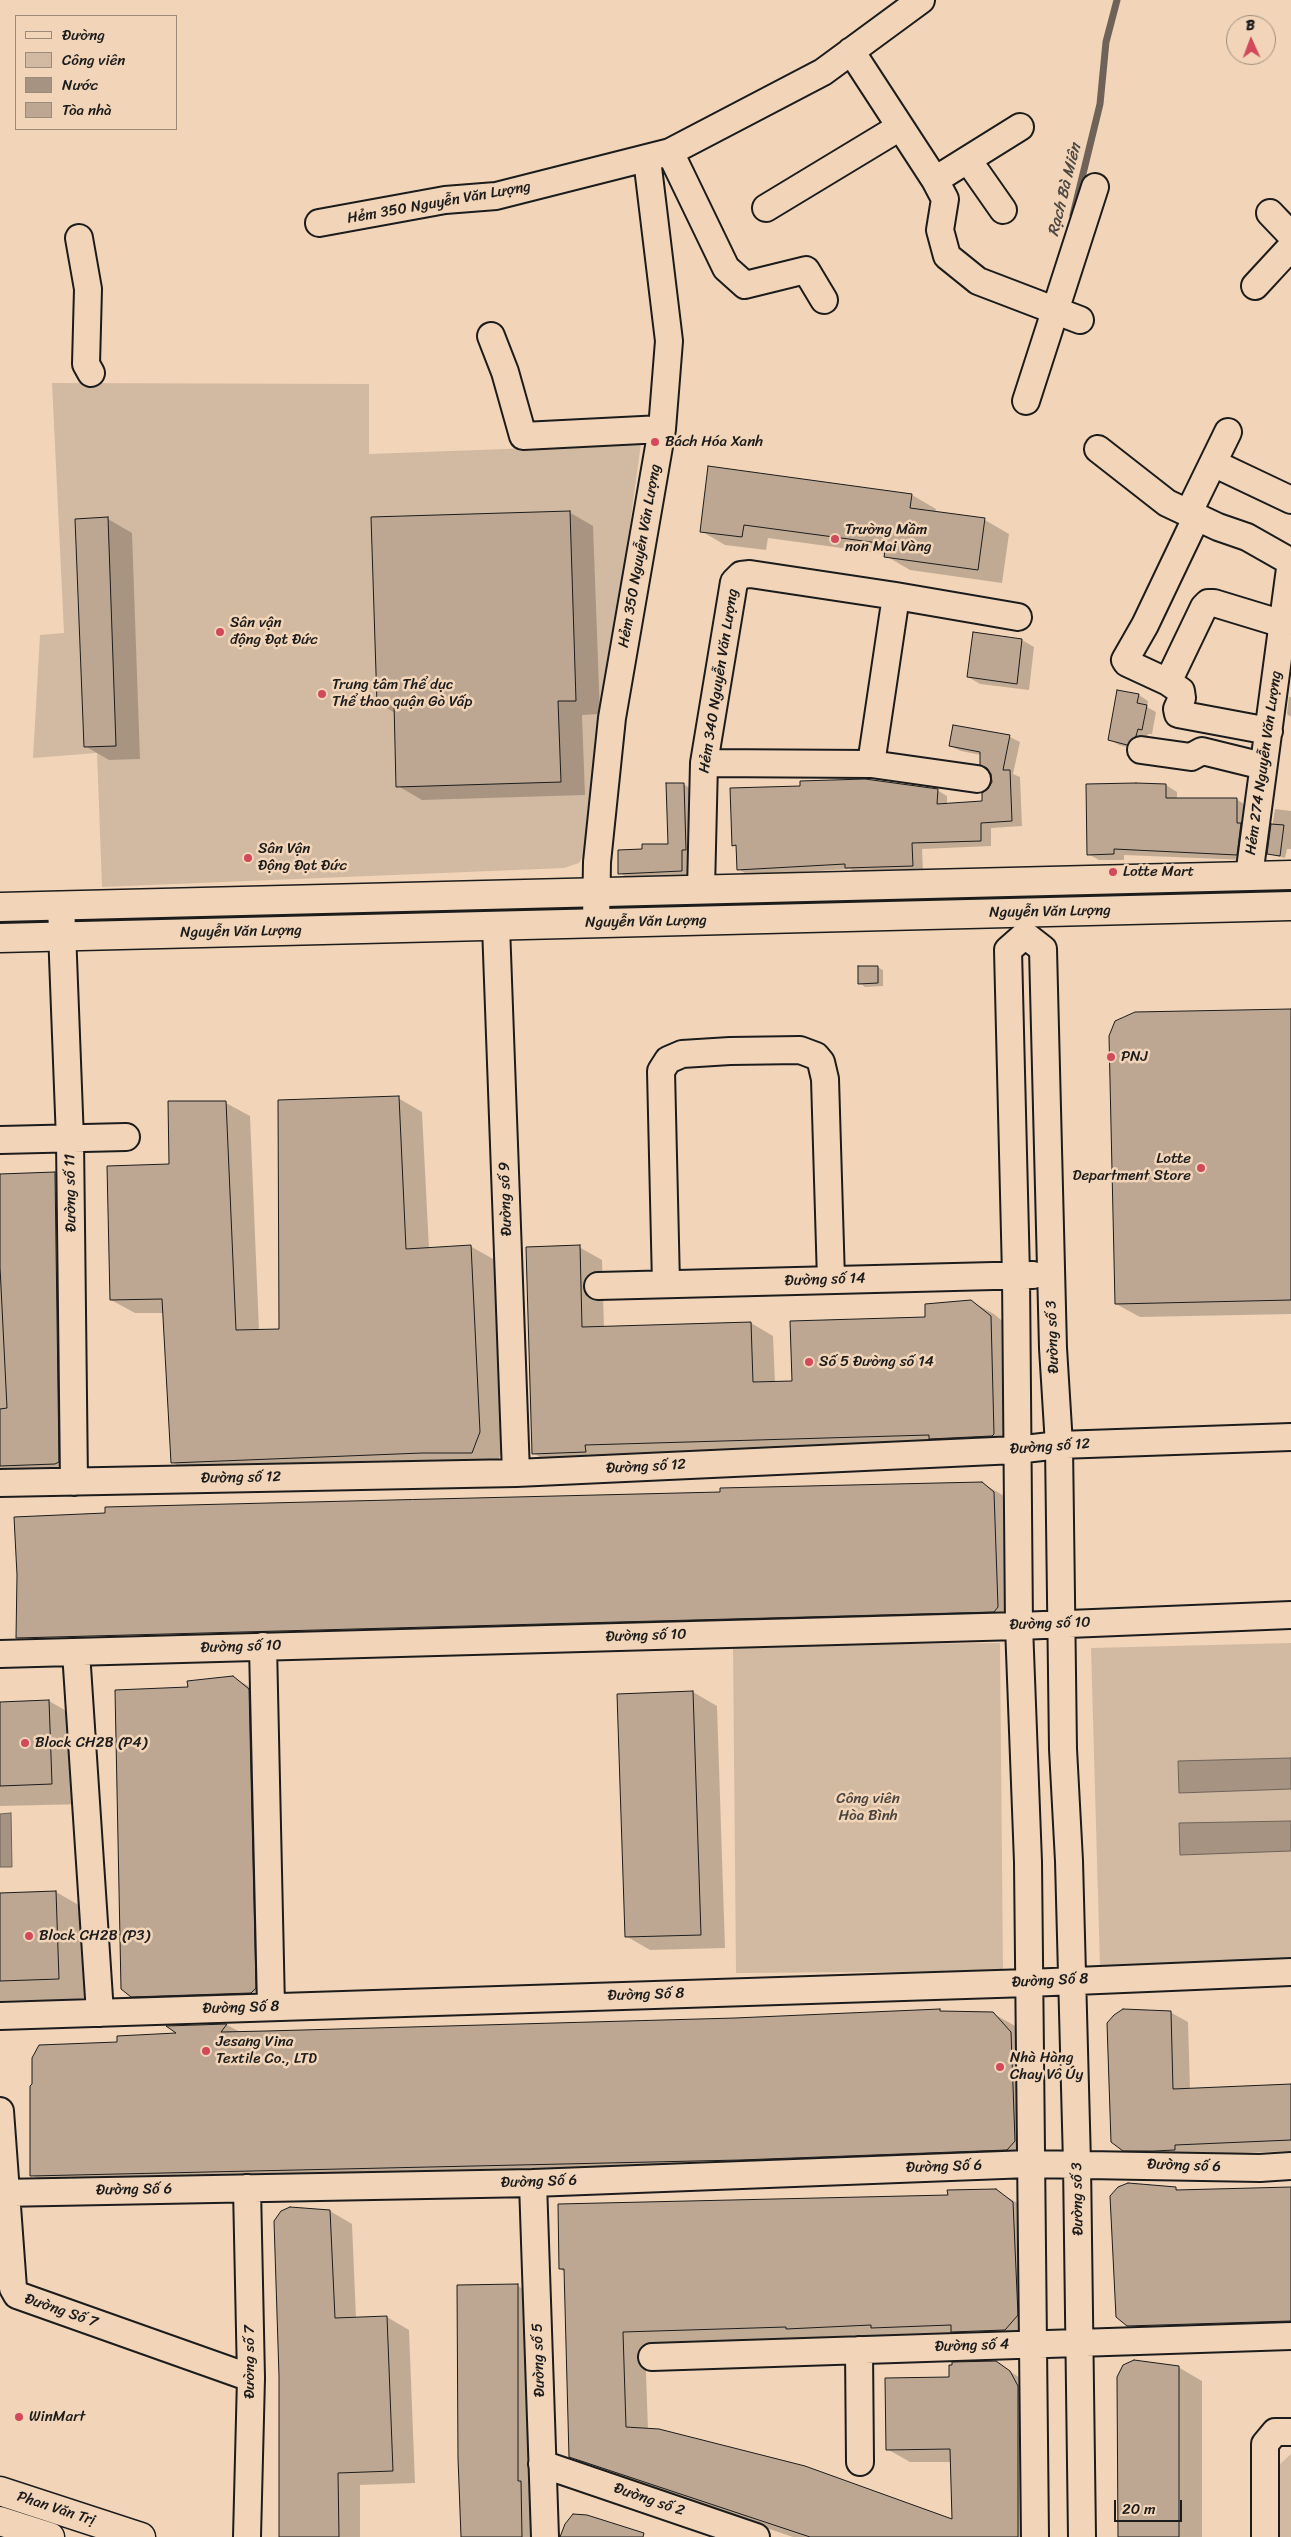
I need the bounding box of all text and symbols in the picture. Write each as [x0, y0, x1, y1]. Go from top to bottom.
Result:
text: B [1246, 13, 1255, 38]
legend [15, 15, 178, 130]
north arrow [1226, 15, 1276, 65]
text: Đường [62, 22, 105, 48]
text: Công viên [62, 47, 125, 73]
text: Nước [62, 72, 98, 98]
text: Tòa nhà [62, 97, 112, 123]
water label: Rạch Bà Miên [1044, 142, 1086, 238]
street label: Hẻm 350 Nguyễn Văn Lượng [346, 178, 532, 228]
place label: Bách Hóa Xanh [665, 433, 763, 451]
marker: Bách Hóa Xanh [649, 436, 661, 448]
street label: Hẻm 350 Nguyễn Văn Lượng [615, 463, 665, 649]
place label: Trường Mầm non Mai Vàng [845, 521, 932, 556]
marker: Trường Mầm non Mai Vàng [829, 533, 841, 545]
street label: Hẻm 340 Nguyễn Văn Lượng [696, 588, 742, 774]
place label: Sân vận động Đạt Đức [230, 614, 318, 649]
marker: Sân vận động Đạt Đức [214, 626, 226, 638]
street label: Hẻm 274 Nguyễn Văn Lượng [1242, 670, 1286, 856]
place label: Trung tâm Thể dục Thể thao quận Gò Vấp [332, 676, 472, 711]
marker: Trung tâm Thể dục Thể thao quận Gò Vấp [316, 688, 328, 700]
place label: Sân Vận Động Đạt Đức [258, 840, 347, 875]
marker: Sân Vận Động Đạt Đức [242, 852, 254, 864]
place label: Lotte Mart [1123, 863, 1194, 881]
marker: Lotte Mart [1107, 866, 1119, 878]
street label: Nguyễn Văn Lượng [989, 902, 1111, 922]
street label: Nguyễn Văn Lượng [585, 912, 707, 932]
street label: Nguyễn Văn Lượng [180, 922, 302, 942]
place label: PNJ [1121, 1048, 1148, 1066]
marker: PNJ [1105, 1051, 1117, 1063]
place label: Lotte Department Store [1072, 1150, 1191, 1185]
street label: Đường số 11 [61, 1154, 81, 1232]
street label: Đường số 9 [496, 1162, 516, 1236]
marker: Lotte Department Store [1195, 1162, 1207, 1174]
street label: Đường số 14 [784, 1270, 866, 1290]
street label: Đường số 3 [1043, 1300, 1063, 1374]
place label: Số 5 Đường số 14 [819, 1353, 934, 1371]
marker: Số 5 Đường số 14 [803, 1356, 815, 1368]
street label: Đường số 12 [1009, 1435, 1091, 1459]
street label: Đường số 12 [605, 1456, 687, 1478]
street label: Đường số 12 [201, 1468, 281, 1488]
street label: Đường số 10 [1009, 1614, 1091, 1634]
street label: Đường số 10 [605, 1626, 687, 1646]
street label: Đường số 10 [200, 1637, 282, 1657]
place label: Block CH2B (P4) [35, 1734, 147, 1752]
marker: Block CH2B (P4) [19, 1737, 31, 1749]
park label: Công viên Hòa Bình [836, 1790, 900, 1825]
place label: Block CH2B (P3) [39, 1927, 150, 1945]
marker: Block CH2B (P3) [23, 1930, 35, 1942]
street label: Đường Số 8 [1011, 1970, 1089, 1992]
street label: Đường Số 8 [607, 1985, 685, 2005]
street label: Đường Số 8 [202, 1998, 280, 2018]
place label: Jesang Vina Textile Co., LTD [216, 2033, 317, 2068]
marker: Jesang Vina Textile Co., LTD [200, 2045, 212, 2057]
place label: Nhà Hàng Chay Vô Úy [1010, 2049, 1083, 2084]
marker: Nhà Hàng Chay Vô Úy [994, 2061, 1006, 2073]
street label: Đường số 6 [1147, 2156, 1221, 2176]
street label: Đường Số 6 [906, 2157, 982, 2177]
street label: Đường số 3 [1068, 2162, 1088, 2236]
street label: Đường Số 6 [501, 2172, 577, 2192]
street label: Đường Số 6 [96, 2180, 172, 2200]
street label: Đường Số 7 [22, 2290, 100, 2332]
street label: Đường số 5 [529, 2323, 549, 2397]
street label: Đường số 7 [241, 2325, 259, 2399]
street label: Đường số 4 [934, 2336, 1010, 2356]
place label: WinMart [29, 2408, 85, 2426]
marker: WinMart [13, 2411, 25, 2423]
street label: Đường số 2 [611, 2479, 687, 2521]
street label: Phan Văn Trị [15, 2488, 97, 2530]
scale bar [1116, 2490, 1184, 2522]
text: 20 m [1122, 2496, 1156, 2522]

